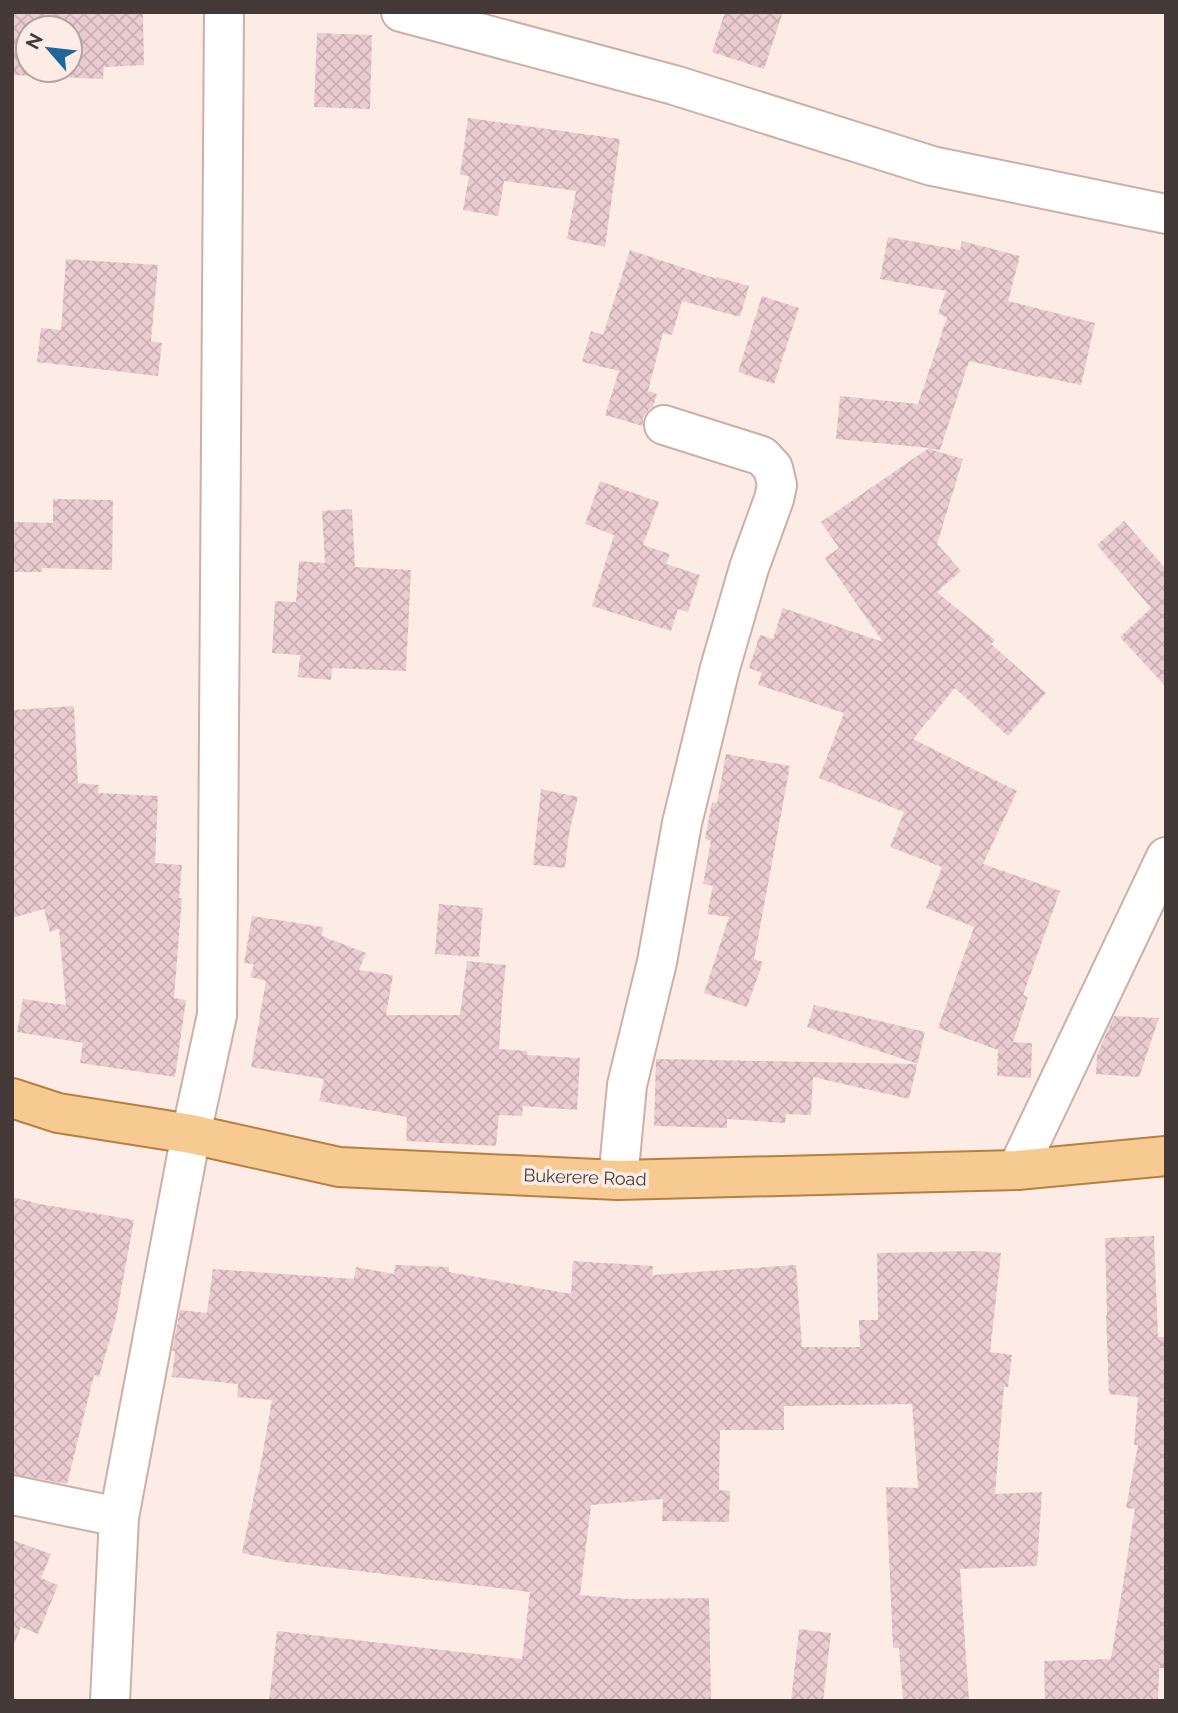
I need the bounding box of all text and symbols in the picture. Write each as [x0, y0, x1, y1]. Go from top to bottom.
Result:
north arrow [14, 14, 84, 84]
text: N [21, 29, 47, 53]
street label: Bukerere Road [523, 1164, 647, 1190]

